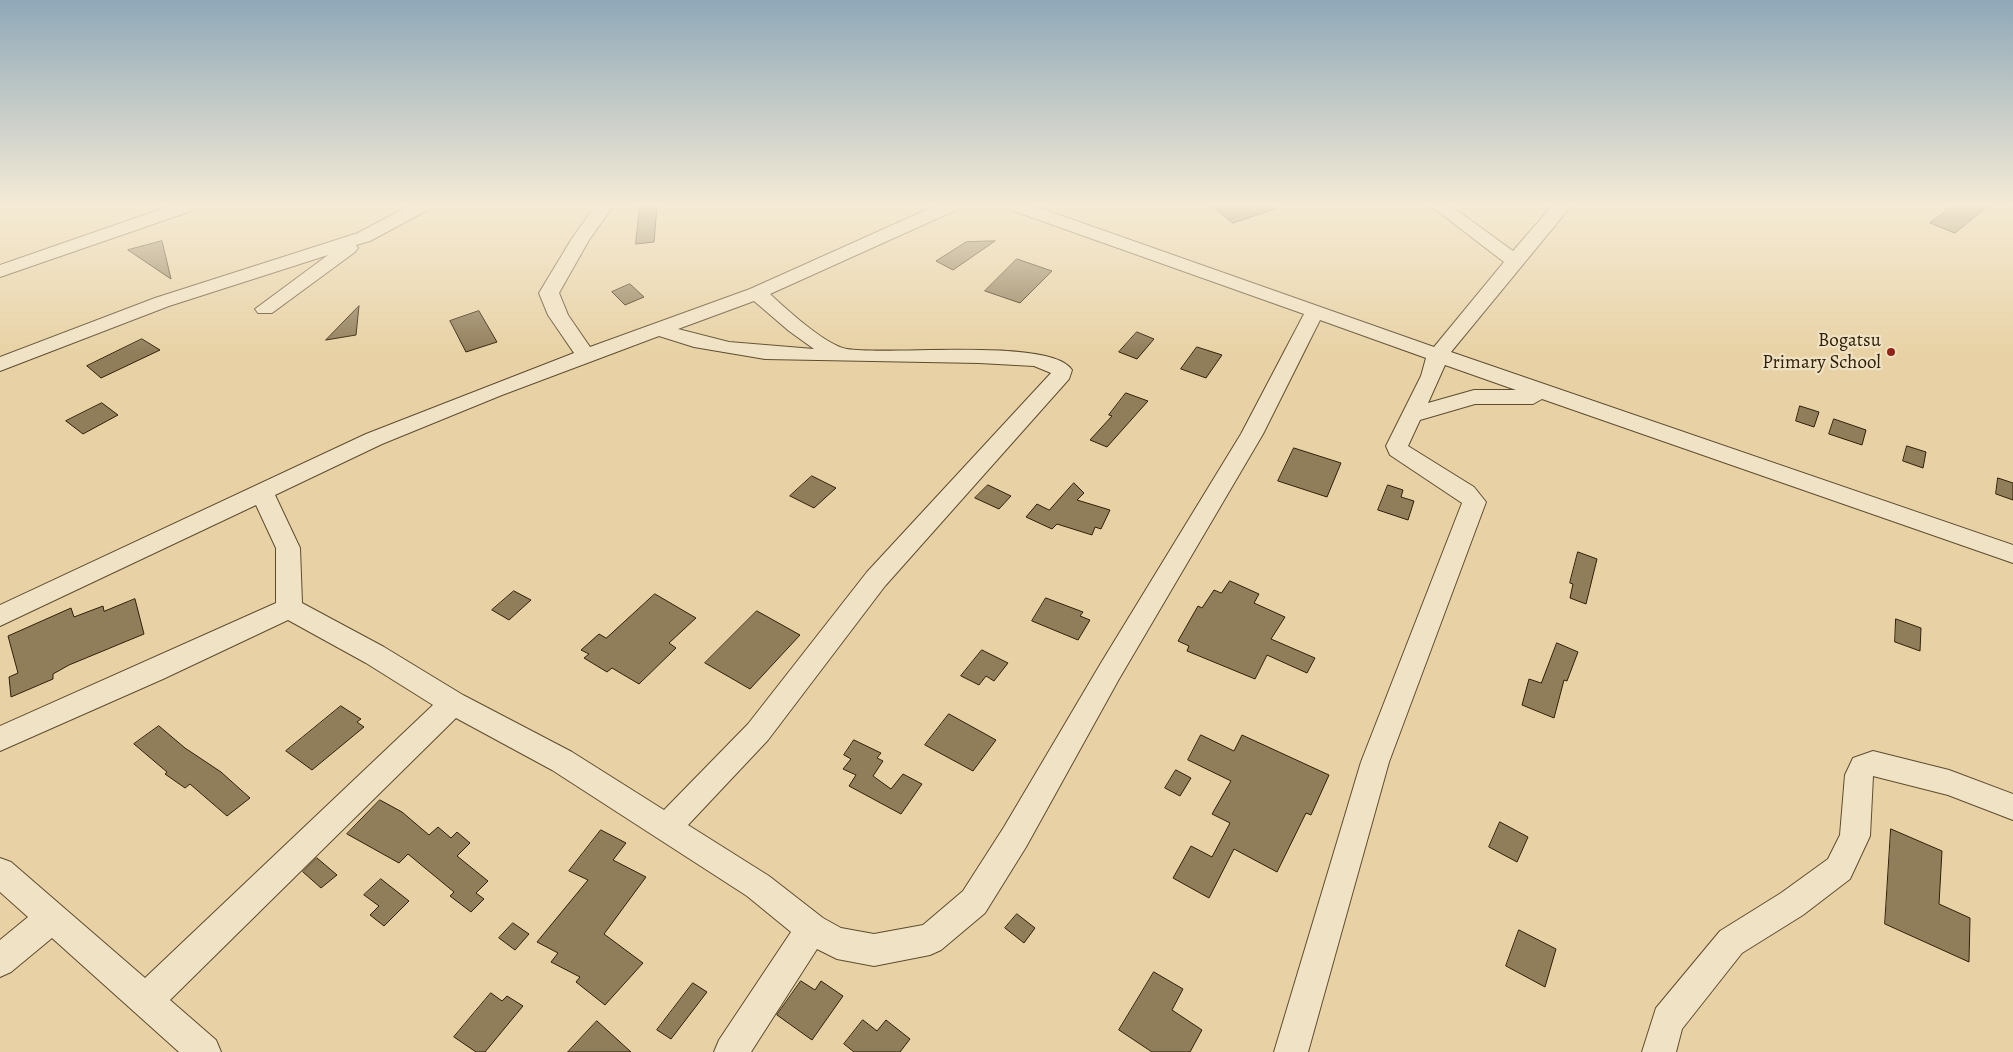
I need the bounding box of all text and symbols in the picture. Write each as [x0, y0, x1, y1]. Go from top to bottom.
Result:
place label: Bogatsu Primary School [1762, 330, 1881, 374]
marker: Bogatsu Primary School [1885, 346, 1897, 358]

